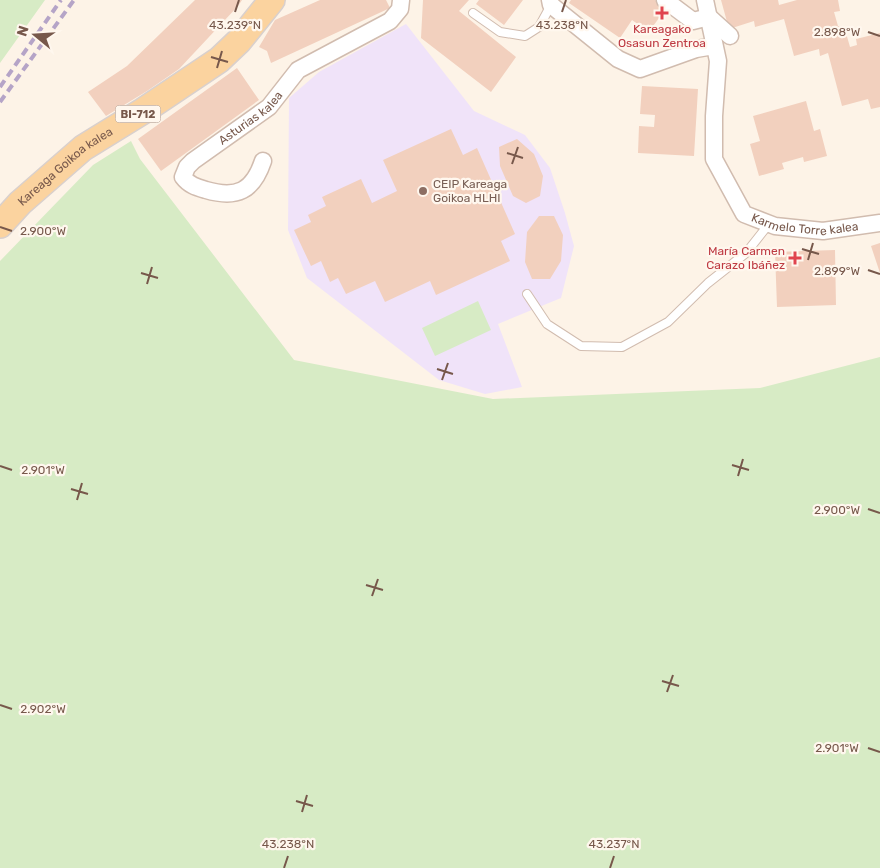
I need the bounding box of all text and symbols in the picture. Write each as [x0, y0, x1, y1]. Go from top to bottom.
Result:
marker: Kareagako Osasun Zentroa [655, 6, 669, 20]
north arrow [10, 10, 60, 60]
text: 43.239°N [209, 18, 261, 32]
text: 43.238°N [536, 18, 588, 32]
place label: Kareagako Osasun Zentroa [618, 22, 706, 50]
text: N [13, 24, 33, 39]
text: 2.898°W [814, 25, 861, 39]
street label: Asturias kalea [216, 89, 286, 148]
road number: BI-712 [116, 106, 160, 122]
street label: Kareaga Goikoa kalea [15, 124, 115, 209]
place label: CEIP Kareaga Goikoa HLHI [433, 177, 507, 205]
marker: CEIP Kareaga Goikoa HLHI [417, 185, 429, 197]
street label: Karmelo Torre kalea [749, 211, 859, 238]
text: 2.900°W [20, 224, 66, 238]
place label: María Carmen Carazo Ibáñez [706, 244, 785, 272]
marker: María Carmen Carazo Ibáñez [789, 252, 801, 264]
text: 2.899°W [814, 264, 860, 278]
text: 2.901°W [21, 463, 65, 477]
text: 2.900°W [814, 503, 860, 517]
text: 2.902°W [20, 702, 66, 716]
text: 2.901°W [815, 741, 859, 755]
text: 43.238°N [262, 837, 314, 851]
text: 43.237°N [588, 837, 640, 851]

